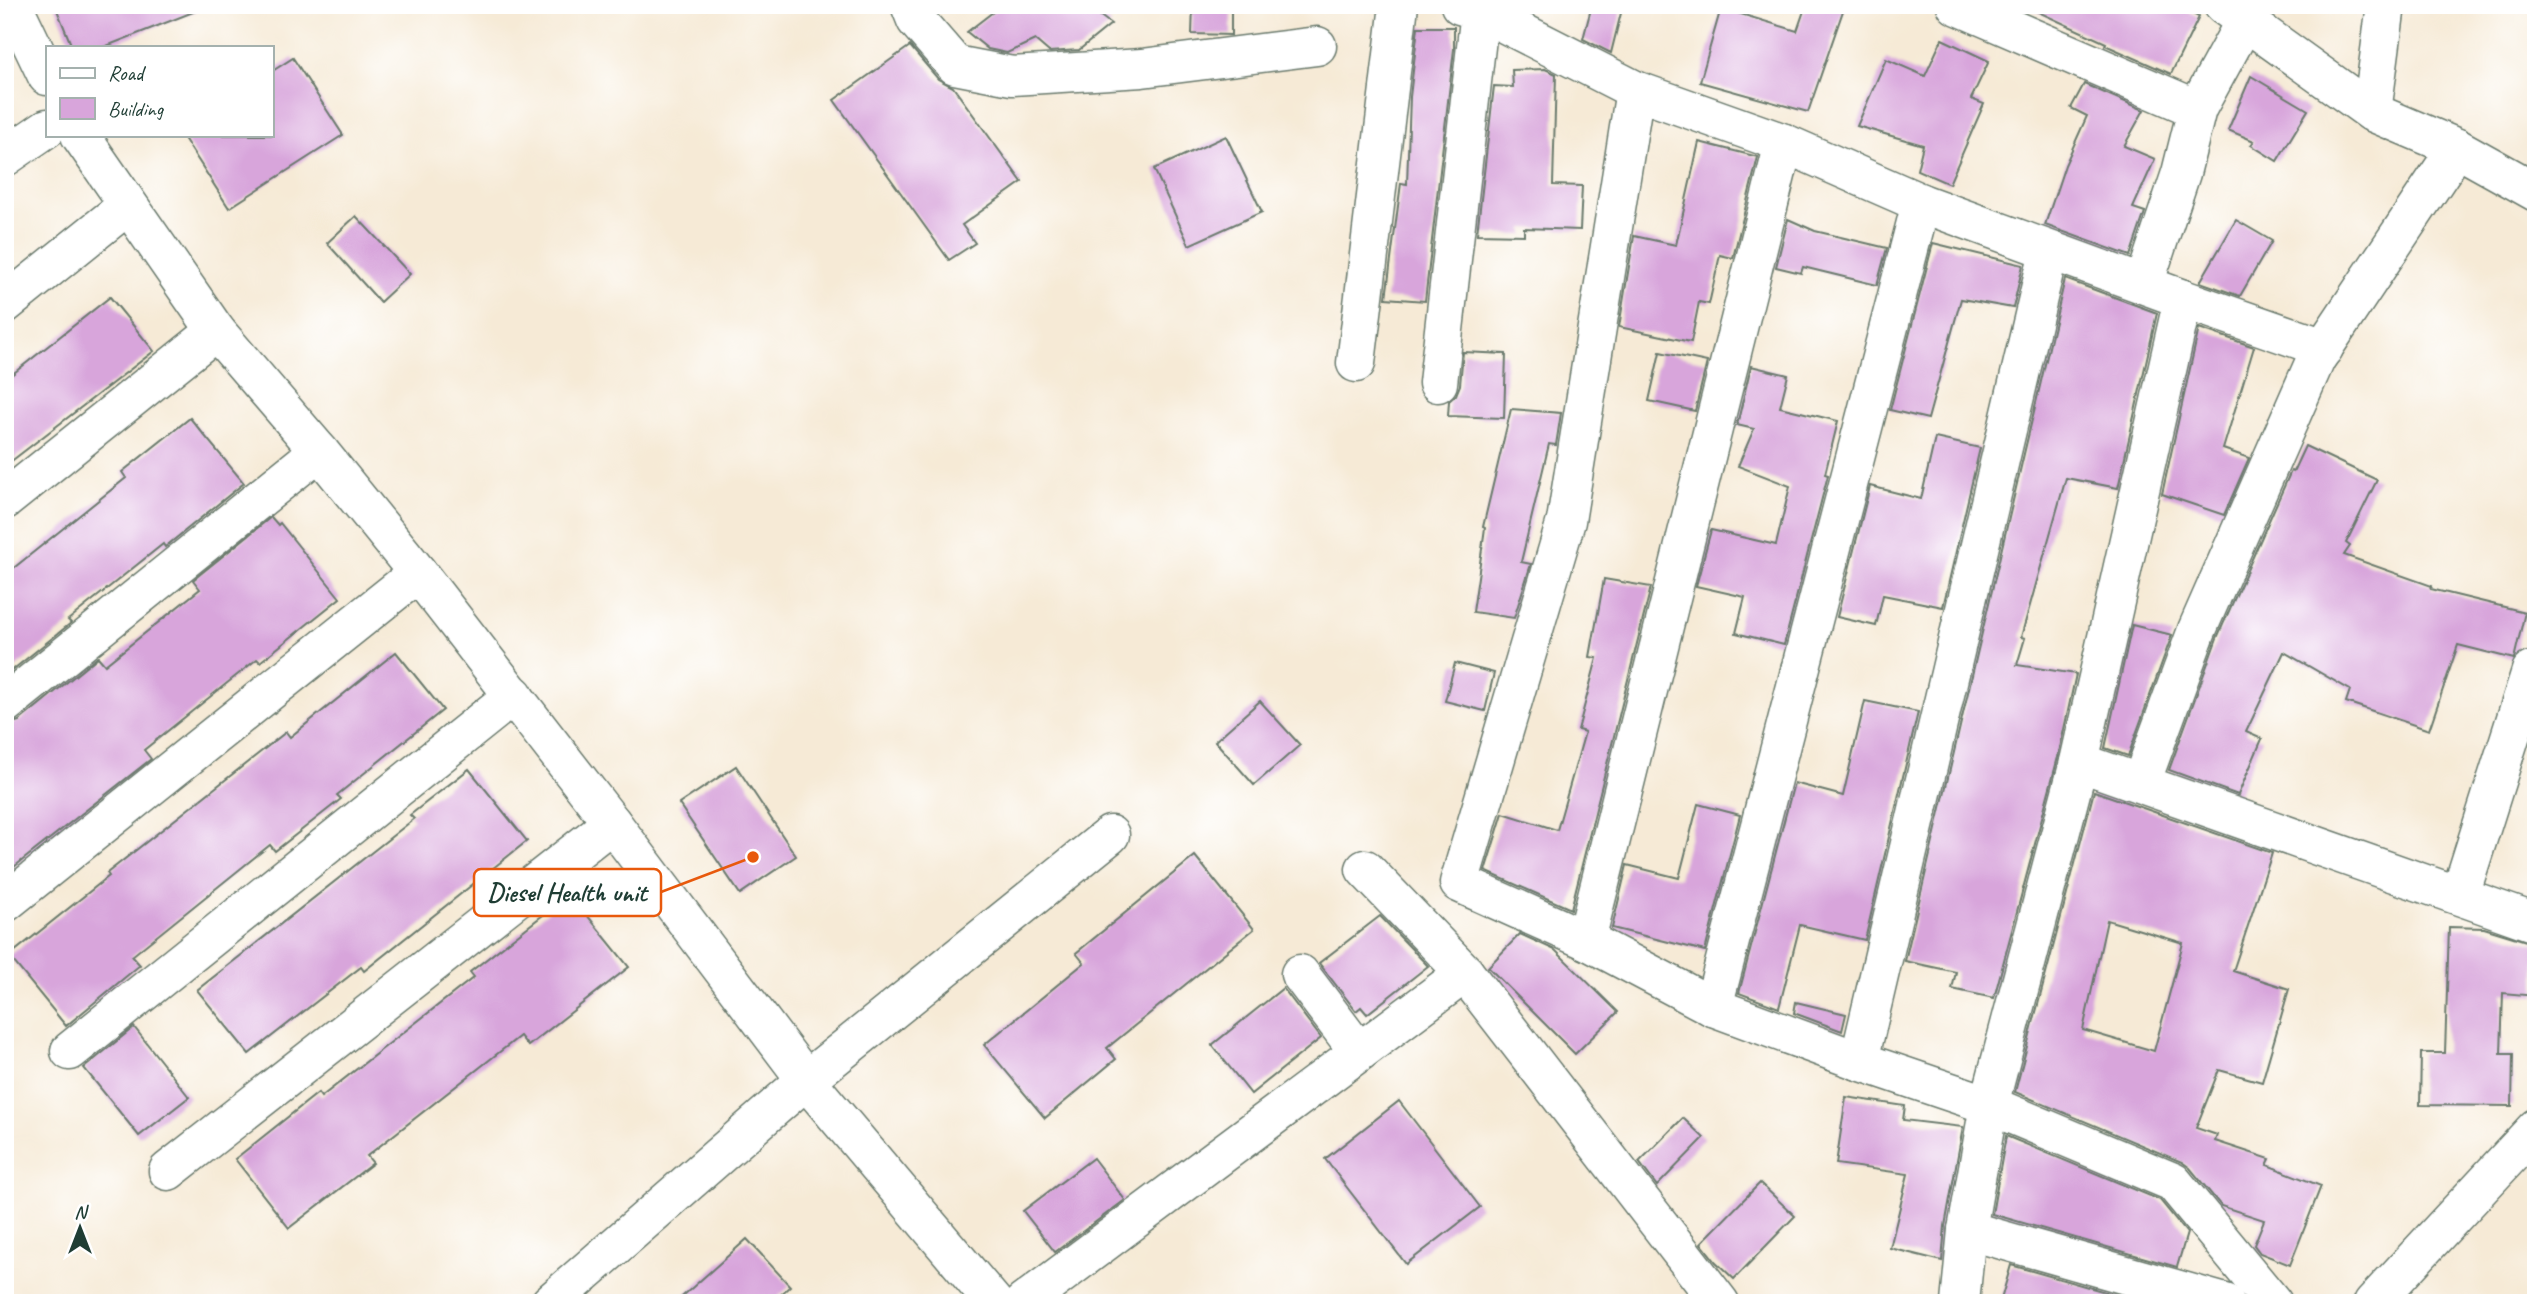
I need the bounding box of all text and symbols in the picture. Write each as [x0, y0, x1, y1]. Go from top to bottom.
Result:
legend [46, 46, 273, 136]
text: Road [108, 60, 147, 86]
text: Building [108, 96, 165, 122]
callout: Diesel Health unit [474, 869, 661, 916]
text: Diesel Health unit [487, 876, 649, 909]
north arrow [46, 1192, 116, 1262]
text: N [74, 1200, 89, 1224]

